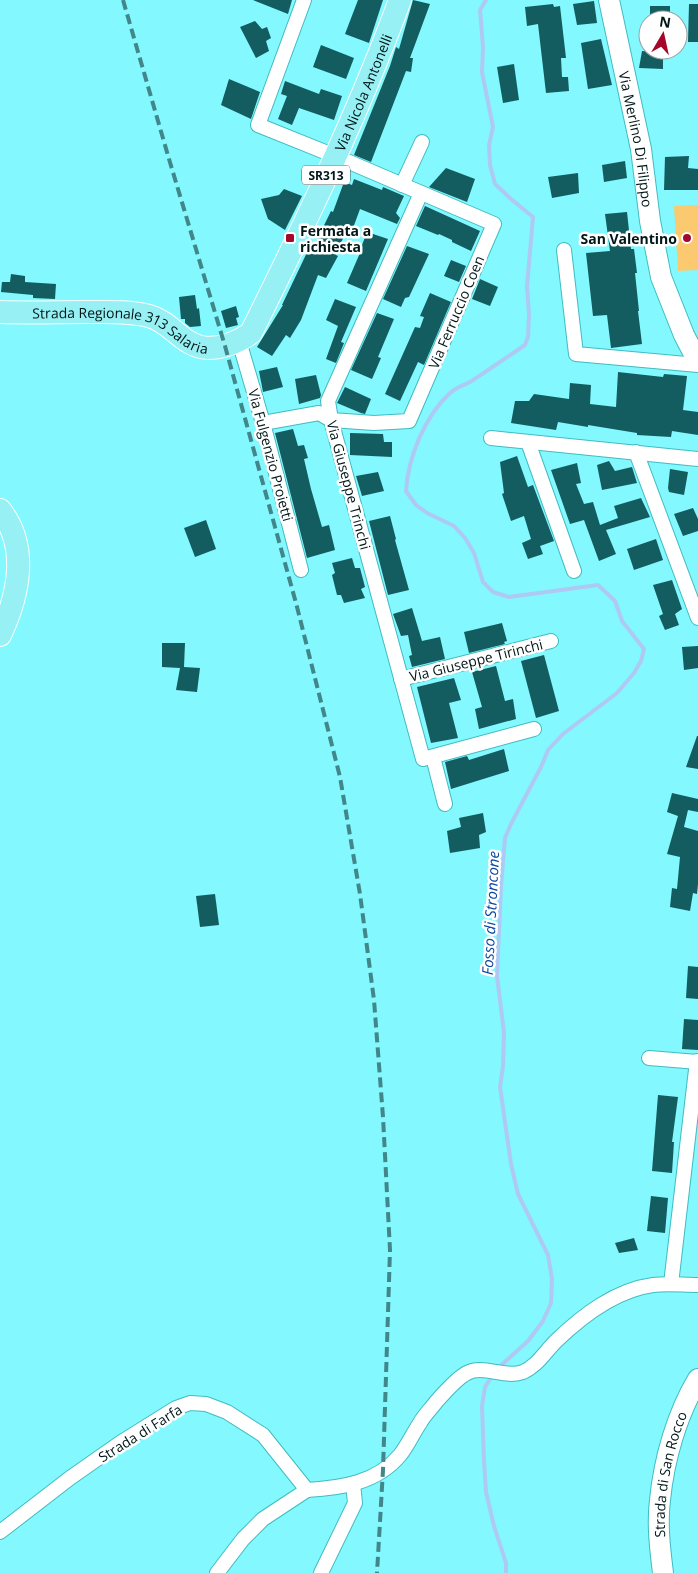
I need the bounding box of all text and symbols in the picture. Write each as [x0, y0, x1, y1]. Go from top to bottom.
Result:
north arrow [638, 10, 688, 60]
text: N [658, 11, 672, 32]
street label: Via Nicola Antonelli [330, 31, 396, 154]
street label: Via Merlino Di Filippo [615, 69, 658, 208]
road number: SR313 [302, 166, 350, 184]
place label: Fermata a richiesta [300, 221, 371, 256]
place label: San Valentino [580, 229, 677, 248]
marker: Fermata a richiesta [284, 232, 296, 244]
marker: San Valentino [681, 232, 693, 244]
street label: Via Ferruccio Coen [424, 253, 488, 371]
street label: Strada Regionale 313 Salaria [32, 302, 209, 358]
street label: Via Fulgenzio Proietti [244, 387, 298, 523]
street label: Via Giuseppe Trinchi [323, 418, 375, 552]
street label: Via Giuseppe Tirinchi [407, 634, 545, 686]
water label: Fosso di Stroncone [477, 850, 503, 975]
street label: Strada di Farfa [95, 1400, 185, 1466]
street label: Strada di San Rocco [649, 1408, 690, 1538]

